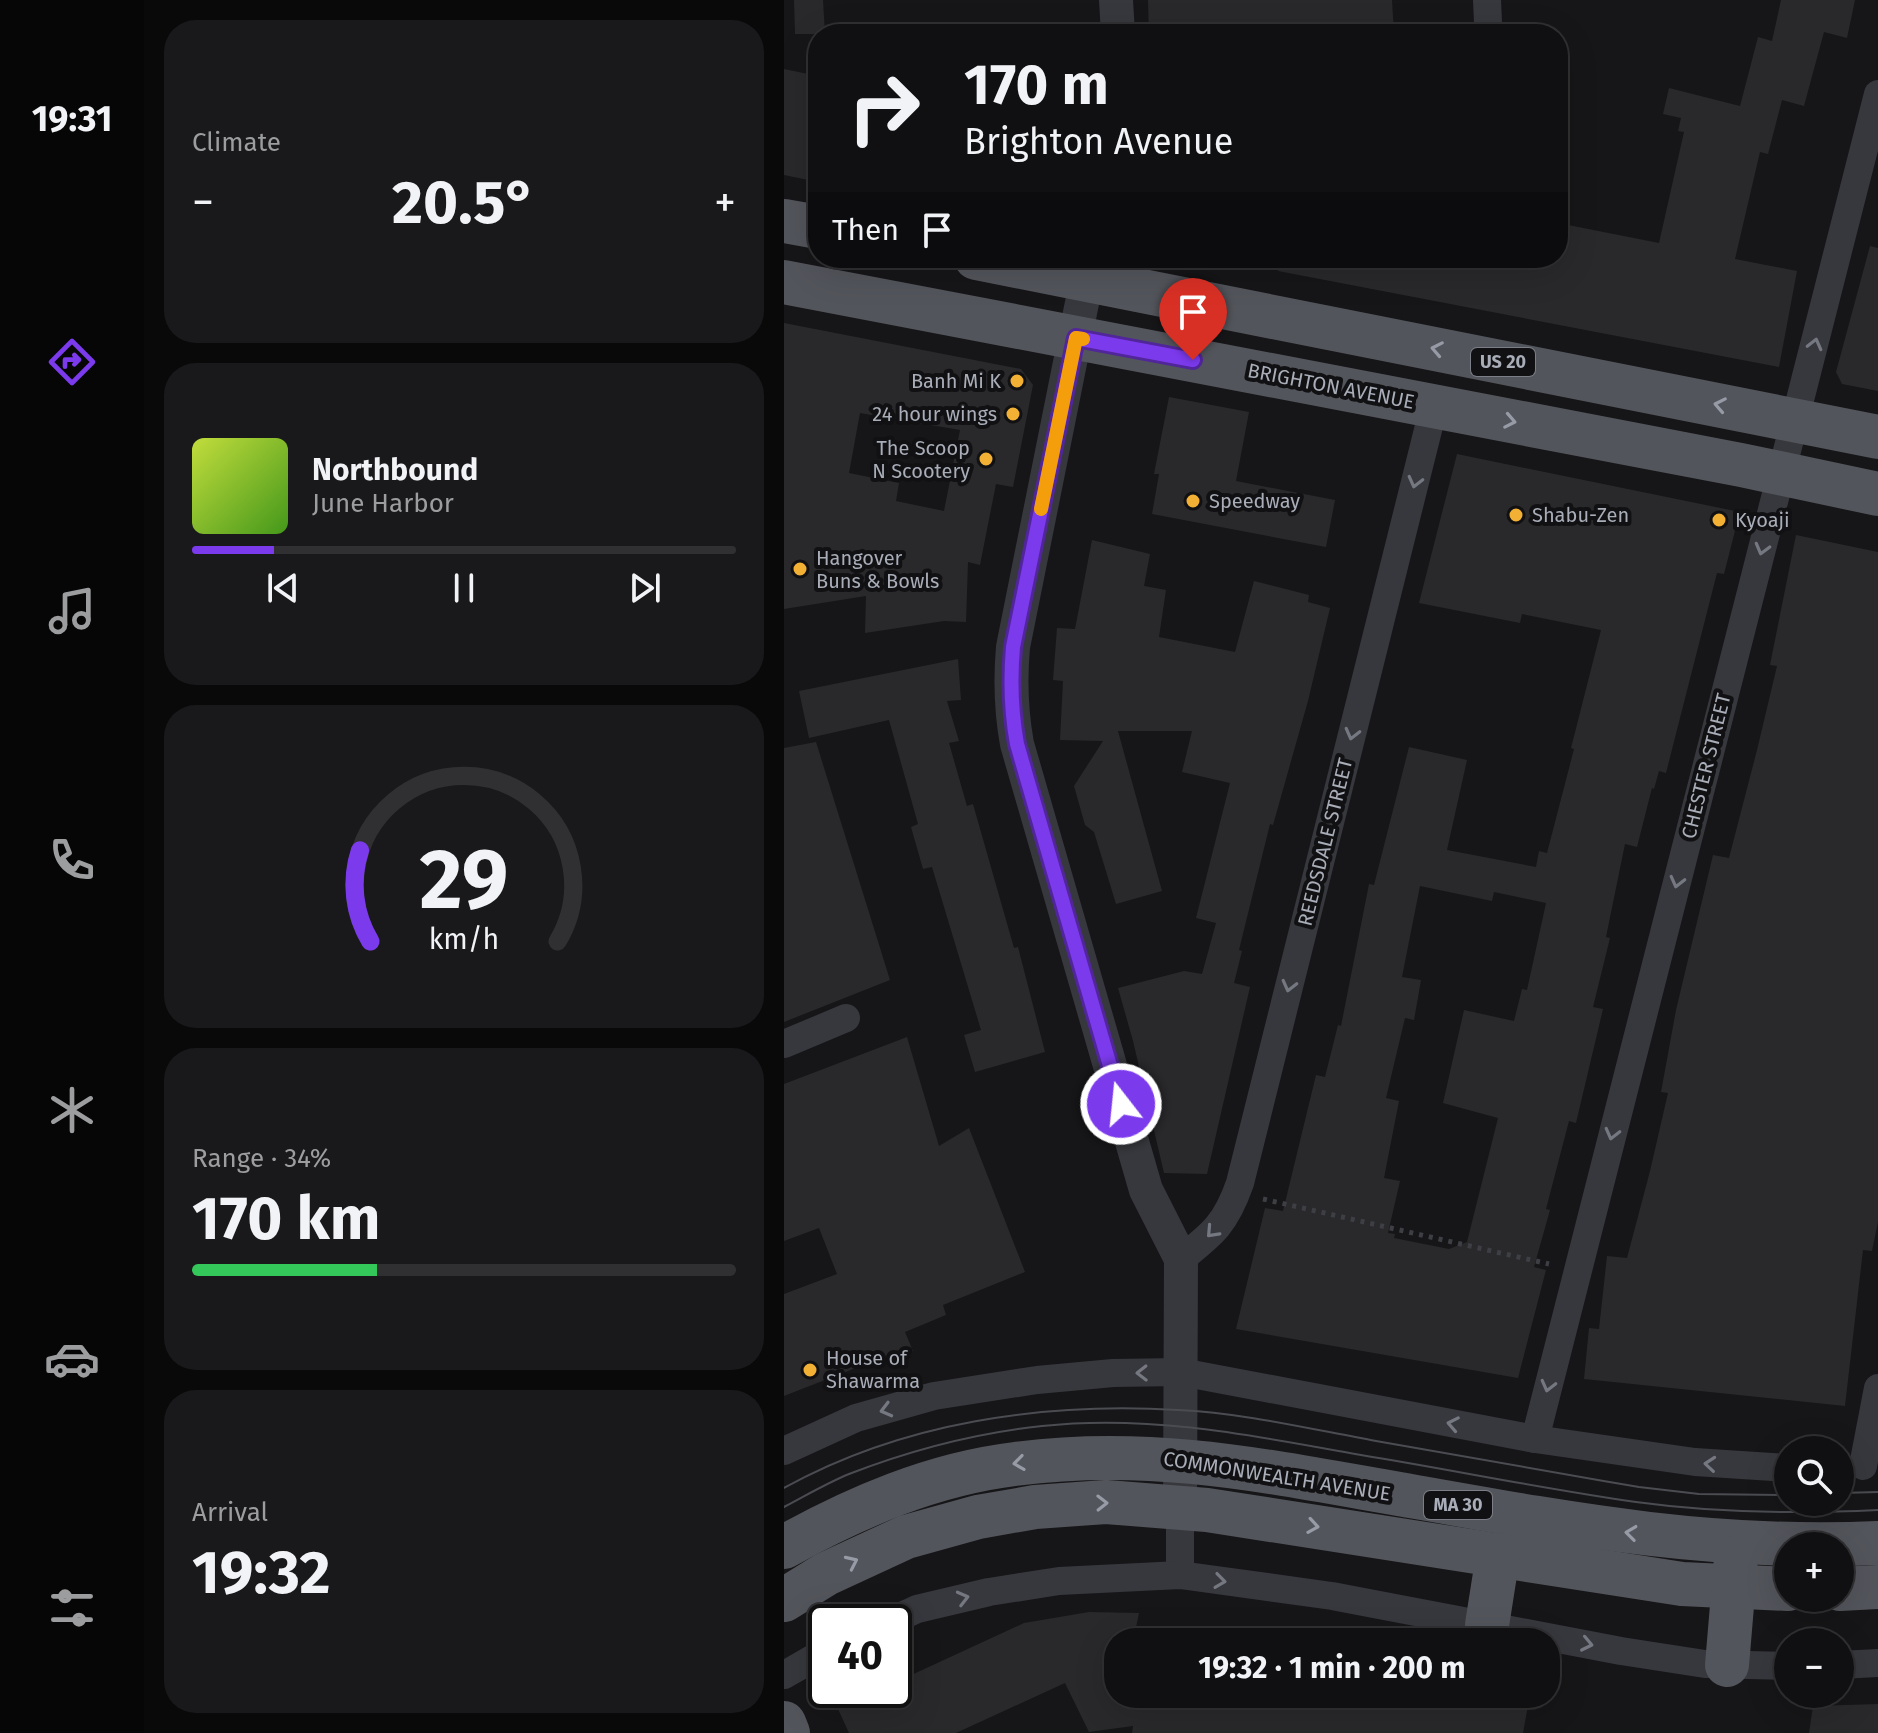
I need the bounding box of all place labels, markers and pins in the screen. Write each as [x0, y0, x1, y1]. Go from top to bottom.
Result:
pin [1159, 278, 1227, 360]
place label: Banh Mi K [911, 369, 1001, 393]
marker: Banh Mi K [1008, 372, 1026, 390]
place label: 24 hour wings [872, 402, 997, 426]
marker: 24 hour wings [1004, 405, 1022, 423]
place label: The Scoop N Scootery [872, 436, 970, 483]
marker: The Scoop N Scootery [977, 450, 995, 468]
place label: Speedway [1209, 489, 1300, 513]
marker: Speedway [1184, 492, 1202, 510]
place label: Shabu-Zen [1532, 503, 1629, 527]
marker: Shabu-Zen [1507, 506, 1525, 524]
place label: Kyoaji [1735, 508, 1790, 532]
marker: Kyoaji [1710, 511, 1728, 529]
place label: Hangover Buns & Bowls [816, 546, 939, 593]
marker: Hangover Buns & Bowls [791, 560, 809, 578]
place label: House of Shawarma [826, 1346, 920, 1393]
marker: House of Shawarma [801, 1361, 819, 1379]

